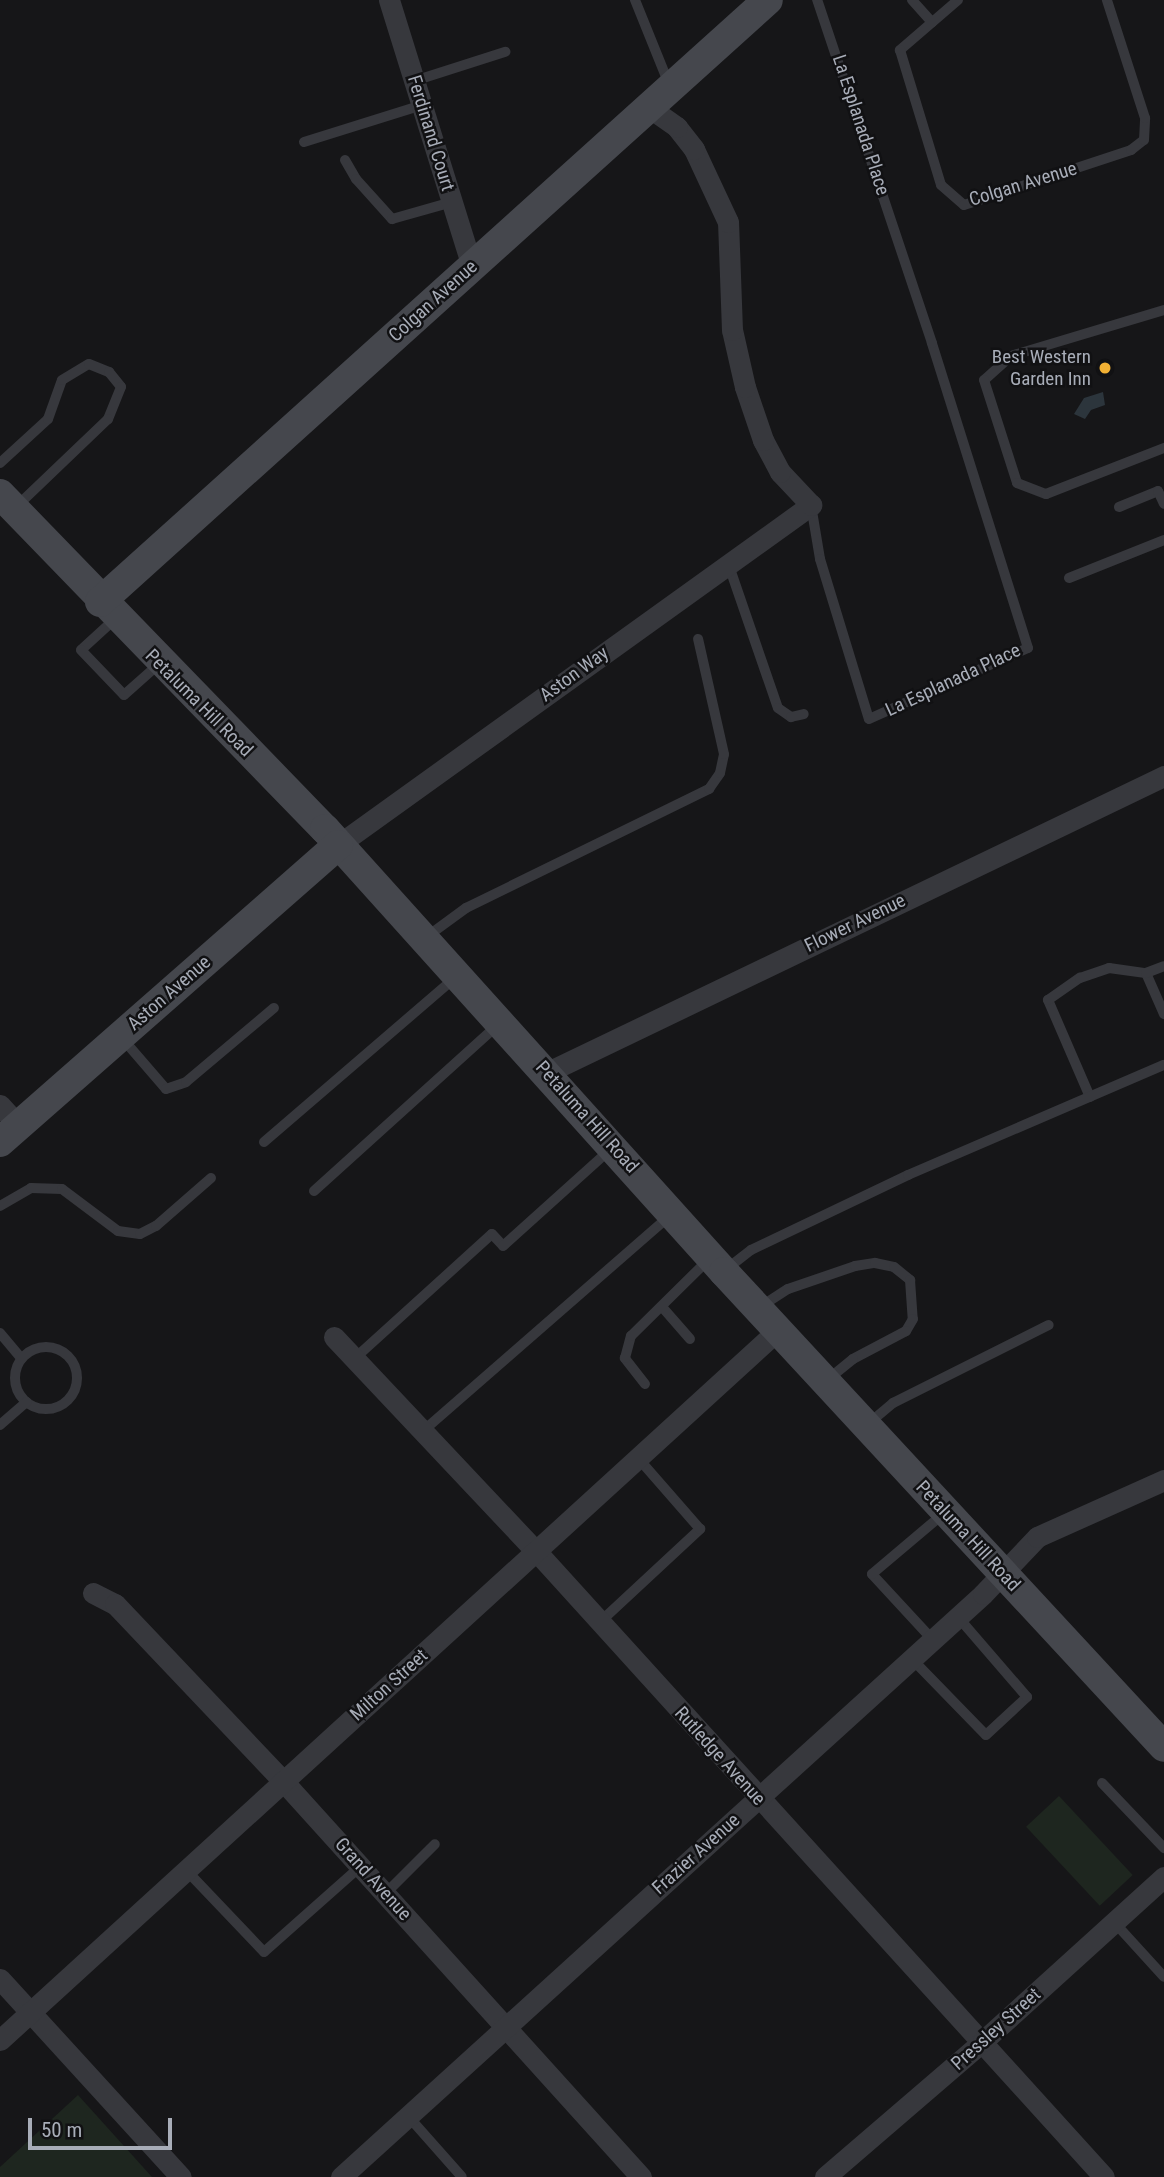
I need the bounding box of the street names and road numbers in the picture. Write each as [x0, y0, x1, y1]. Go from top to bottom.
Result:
street label: La Esplanada Place [828, 52, 894, 198]
street label: Ferdinand Court [403, 72, 459, 194]
street label: Colgan Avenue [966, 157, 1080, 211]
street label: Colgan Avenue [384, 255, 482, 347]
street label: La Esplanada Place [882, 639, 1024, 721]
street label: Aston Way [535, 642, 613, 706]
street label: Petaluma Hill Road [140, 644, 258, 762]
street label: Flower Avenue [801, 889, 909, 957]
street label: Aston Avenue [123, 951, 215, 1035]
street label: Petaluma Hill Road [531, 1056, 643, 1178]
street label: Petaluma Hill Road [911, 1476, 1025, 1596]
street label: Milton Street [346, 1644, 432, 1726]
street label: Rutledge Avenue [670, 1702, 770, 1810]
street label: Frazier Avenue [648, 1809, 744, 1899]
street label: Grand Avenue [330, 1833, 416, 1925]
street label: Pressley Street [947, 1983, 1045, 2075]

